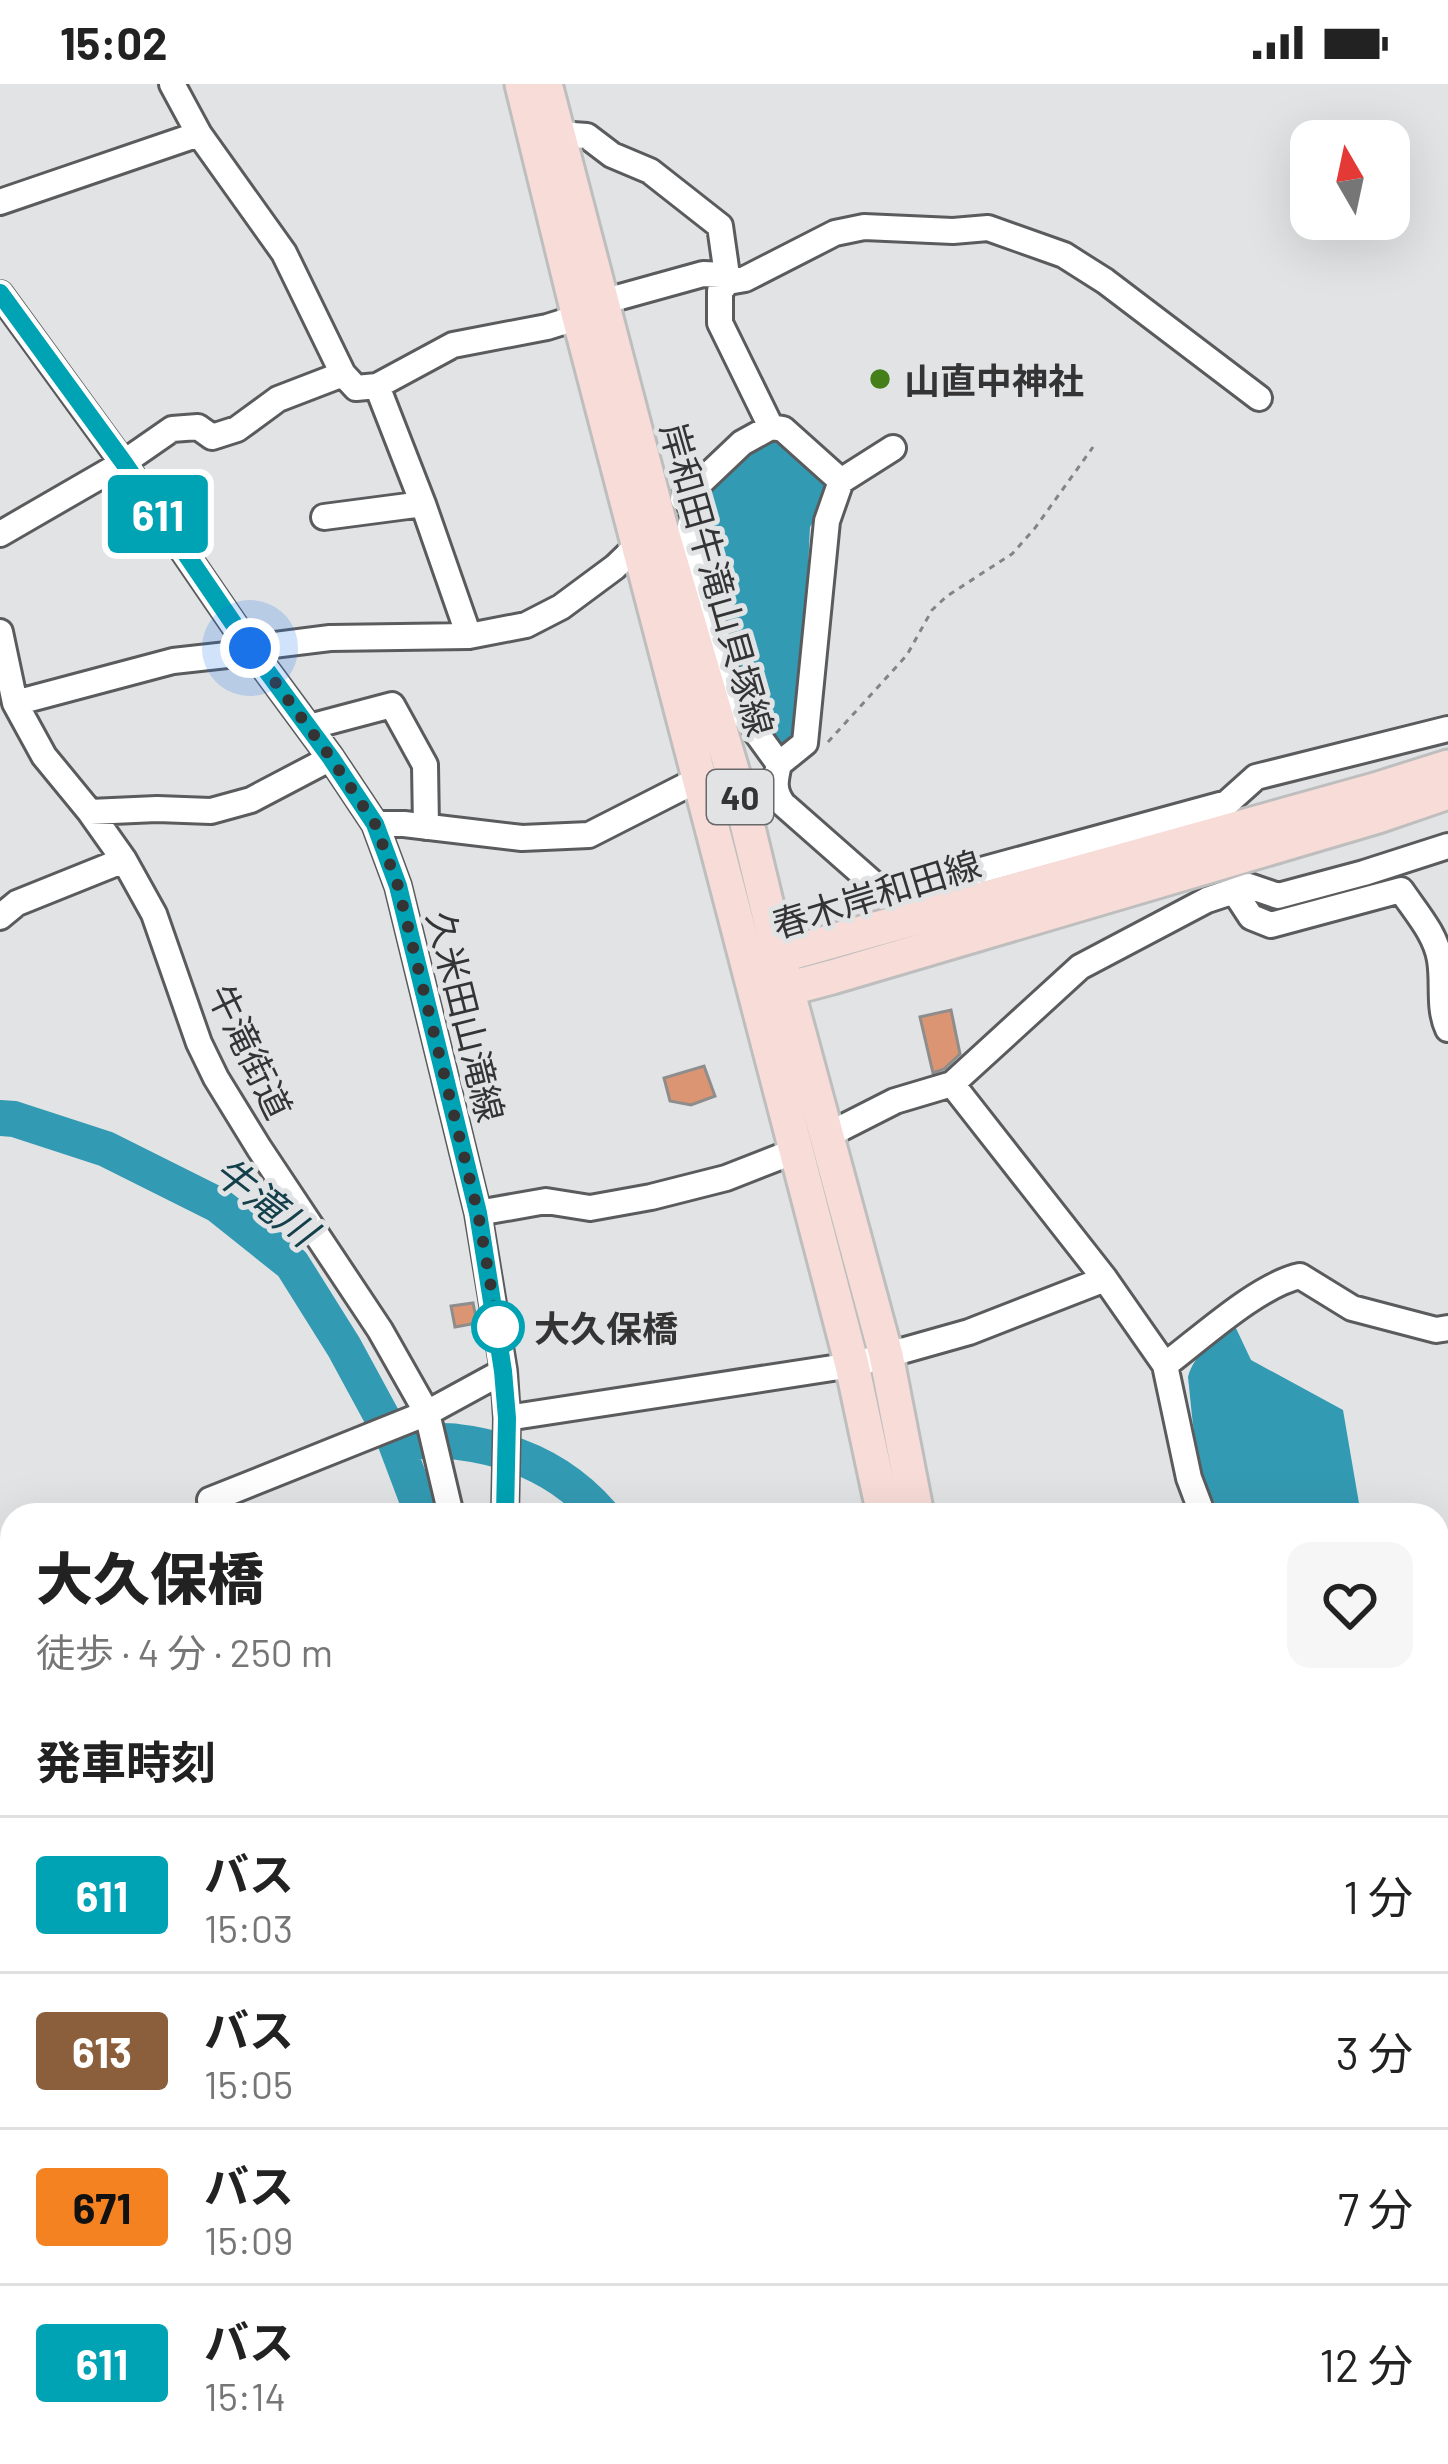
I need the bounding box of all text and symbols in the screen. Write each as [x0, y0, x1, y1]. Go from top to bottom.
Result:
text: 15:02 [60, 15, 167, 69]
north arrow [1290, 120, 1410, 240]
map controls [1290, 120, 1410, 240]
place label: 山直中神社 [904, 358, 1084, 401]
marker: 山直中神社 [867, 366, 893, 392]
street label: 岸和田牛滝山貝塚線 [653, 417, 783, 741]
line badge: 611 [89, 475, 227, 553]
text: 611 [132, 489, 184, 539]
your location [220, 618, 280, 678]
road number: 40 [707, 770, 773, 824]
street label: 春木岸和田線 [766, 841, 986, 945]
street label: 久米田山滝線 [420, 906, 514, 1126]
street label: 牛滝街道 [200, 977, 302, 1125]
water label: 牛滝川 [205, 1145, 330, 1257]
marker: 大久保橋 [473, 1302, 523, 1352]
place label: 大久保橋 [534, 1306, 678, 1349]
button: heart [1287, 1542, 1413, 1668]
text: 大久保橋 [36, 1543, 264, 1611]
text: 徒歩 · 4 分 · 250 m [36, 1628, 333, 1675]
text: 発車時刻 [36, 1734, 216, 1788]
text: バス [204, 1846, 294, 1900]
text: 1 分 [1343, 1869, 1413, 1923]
text: 611 [76, 1870, 128, 1920]
text: 15:03 [204, 1904, 293, 1951]
text: バス [204, 2002, 294, 2056]
text: 3 分 [1336, 2025, 1413, 2079]
text: 613 [72, 2026, 132, 2076]
text: 15:05 [204, 2060, 293, 2107]
text: バス [204, 2158, 294, 2212]
text: 7 分 [1338, 2181, 1413, 2235]
text: 671 [73, 2182, 131, 2232]
text: 15:09 [204, 2216, 293, 2263]
text: バス [204, 2314, 294, 2368]
text: 12 分 [1319, 2337, 1413, 2391]
text: 611 [76, 2338, 128, 2388]
text: 15:14 [204, 2372, 286, 2419]

